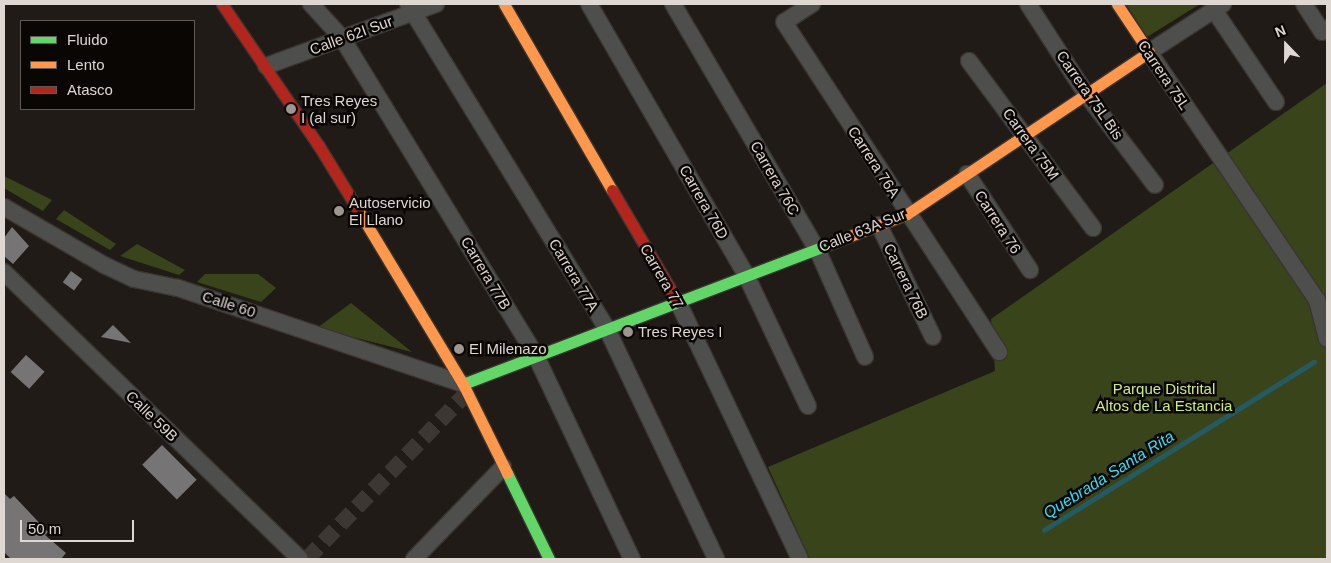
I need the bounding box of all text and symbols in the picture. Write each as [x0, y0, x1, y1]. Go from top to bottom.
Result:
street label: Calle 62I Sur [307, 12, 395, 58]
legend [20, 20, 195, 110]
north arrow [1261, 20, 1311, 70]
text: N [1273, 22, 1288, 40]
text: Fluido [67, 31, 108, 48]
street label: Carrera 75L [1134, 37, 1194, 113]
street label: Carrera 75L Bis [1053, 47, 1127, 143]
text: Lento [67, 56, 105, 73]
text: Atasco [67, 81, 113, 98]
place label: Tres Reyes I (al sur) [301, 91, 377, 126]
marker: Tres Reyes I (al sur) [285, 103, 297, 115]
street label: Carrera 75M [999, 105, 1063, 183]
street label: Carrera 76A [844, 123, 904, 201]
street label: Carrera 76C [747, 138, 803, 218]
street label: Carrera 76D [676, 162, 732, 242]
street label: Carrera 76 [971, 187, 1025, 257]
place label: Autoservicio El Llano [349, 193, 431, 228]
street label: Calle 63A Sur [816, 204, 908, 256]
marker: Autoservicio El Llano [333, 205, 345, 217]
street label: Carrera 77B [457, 233, 515, 313]
street label: Carrera 77A [545, 235, 603, 315]
street label: Carrera 77 [636, 240, 688, 312]
street label: Carrera 76B [880, 240, 932, 322]
street label: Calle 60 [200, 287, 258, 321]
place label: Tres Reyes I [638, 323, 722, 341]
marker: Tres Reyes I [622, 326, 634, 338]
place label: El Milenazo [469, 340, 547, 358]
marker: El Milenazo [453, 343, 465, 355]
park label: Parque Distrital Altos de La Estancia [1096, 379, 1232, 414]
street label: Calle 59B [122, 387, 182, 445]
water label: Quebrada Santa Rita [1040, 427, 1178, 523]
scale bar [22, 510, 136, 542]
text: 50 m [28, 520, 61, 537]

